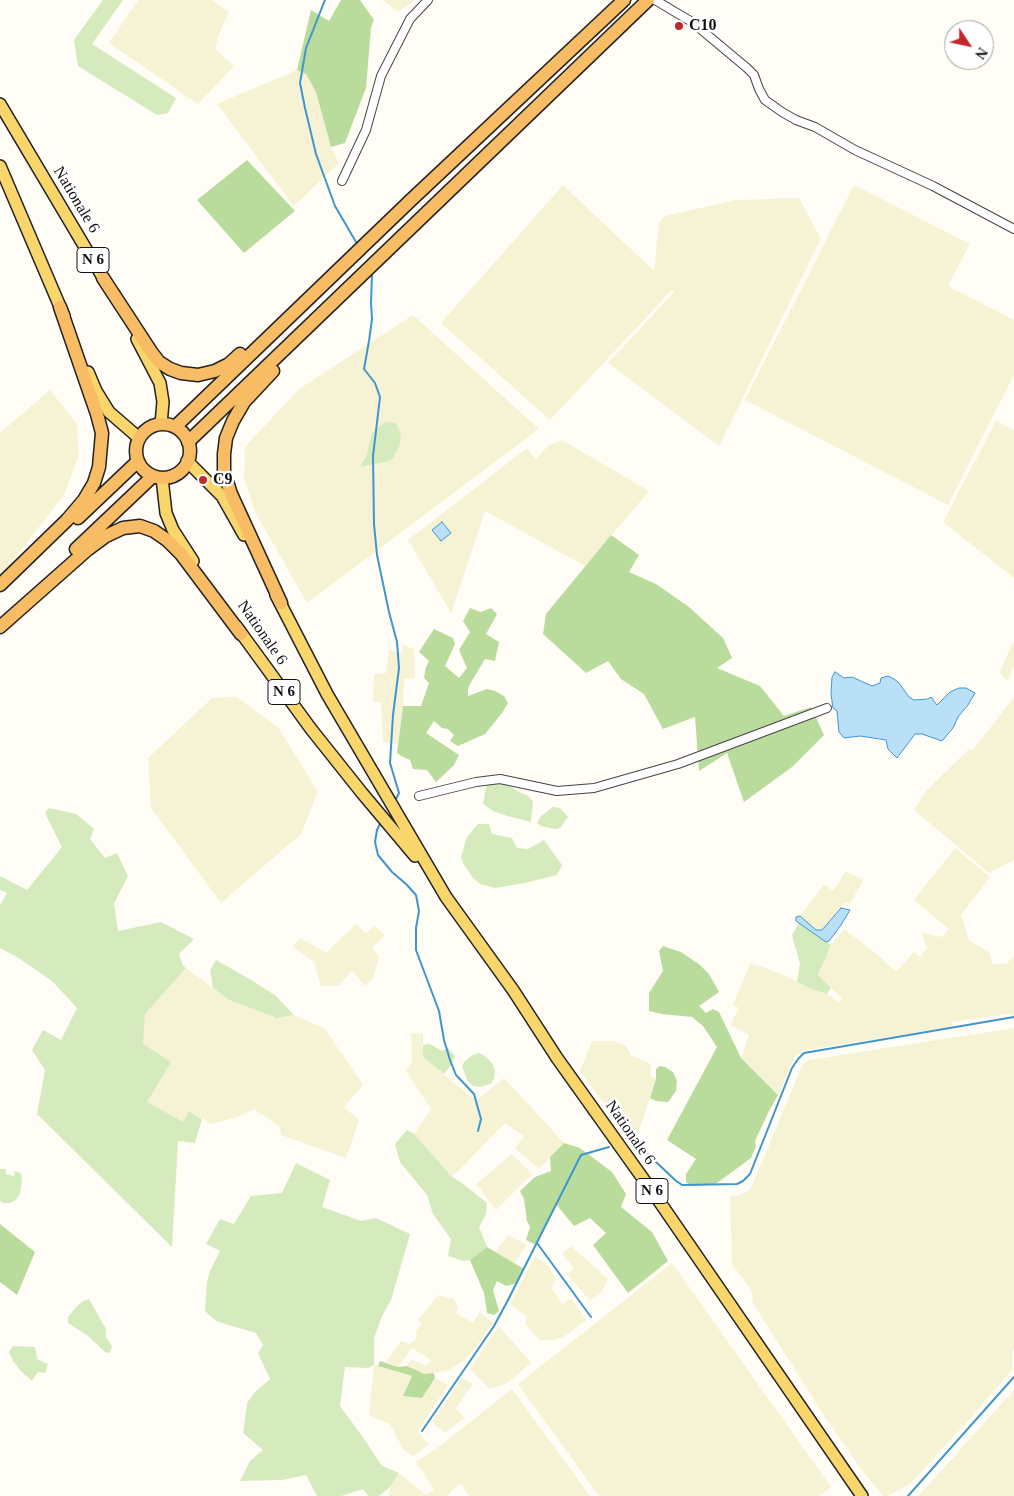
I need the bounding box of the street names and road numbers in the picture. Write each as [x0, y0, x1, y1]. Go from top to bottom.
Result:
street label: Nationale 6 [49, 163, 103, 237]
road number: N 6 [77, 248, 109, 272]
street label: Nationale 6 [233, 597, 291, 669]
road number: N 6 [268, 680, 300, 704]
street label: Nationale 6 [601, 1097, 659, 1169]
road number: N 6 [636, 1178, 668, 1204]

